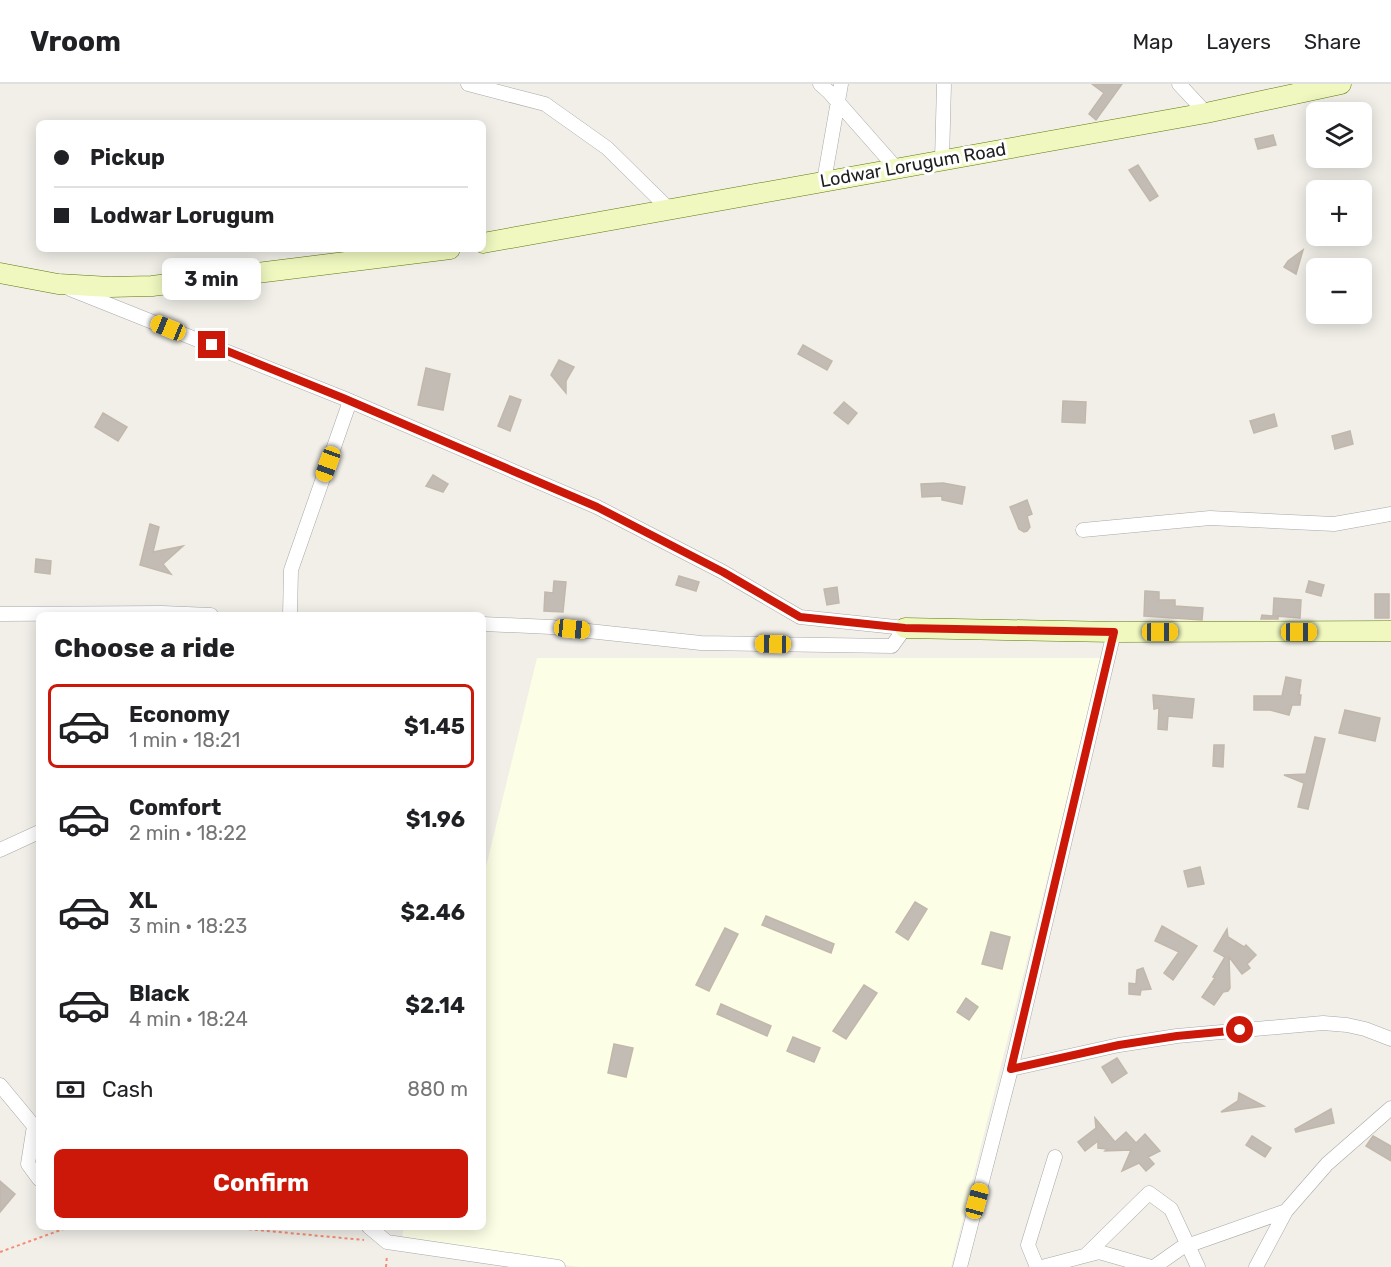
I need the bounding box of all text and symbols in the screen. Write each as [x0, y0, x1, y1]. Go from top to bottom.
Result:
text: Vroom [30, 25, 121, 58]
text: Map [1132, 29, 1173, 54]
text: Layers [1206, 29, 1271, 54]
text: Share [1304, 29, 1361, 54]
map controls [1306, 102, 1372, 324]
button: layers [1306, 102, 1372, 168]
street label: Lodwar Lorugum Road [818, 138, 1008, 192]
text: Pickup [90, 144, 165, 171]
button: + [1306, 180, 1372, 246]
text: Lodwar Lorugum [90, 202, 274, 229]
callout: 3 min [162, 258, 262, 300]
button: − [1306, 258, 1372, 324]
text: 3 min [184, 267, 239, 291]
car [148, 313, 188, 343]
route end [198, 331, 225, 358]
car [313, 444, 343, 484]
car [553, 618, 591, 640]
car [1142, 623, 1178, 641]
car [1281, 623, 1317, 641]
text: Choose a ride [54, 632, 235, 664]
car [755, 635, 791, 653]
icon: car [57, 699, 111, 753]
text: Economy [129, 701, 230, 728]
text: $1.45 [404, 713, 465, 740]
text: 1 min · 18:21 [129, 728, 240, 752]
icon: car [57, 792, 111, 846]
text: Comfort [129, 794, 221, 821]
text: $1.96 [406, 806, 465, 833]
text: 2 min · 18:22 [129, 821, 247, 845]
icon: car [57, 885, 111, 939]
text: XL [129, 887, 157, 914]
text: $2.46 [401, 899, 465, 926]
text: 3 min · 18:23 [129, 914, 247, 938]
icon: car [57, 978, 111, 1032]
text: Black [129, 980, 190, 1007]
text: $2.14 [405, 992, 465, 1019]
text: 4 min · 18:24 [129, 1007, 248, 1031]
route start [1226, 1016, 1253, 1043]
icon: cash [54, 1073, 87, 1106]
text: Cash [102, 1076, 153, 1103]
text: 880 m [407, 1077, 468, 1101]
button: Confirm [54, 1149, 468, 1218]
car [964, 1181, 990, 1221]

